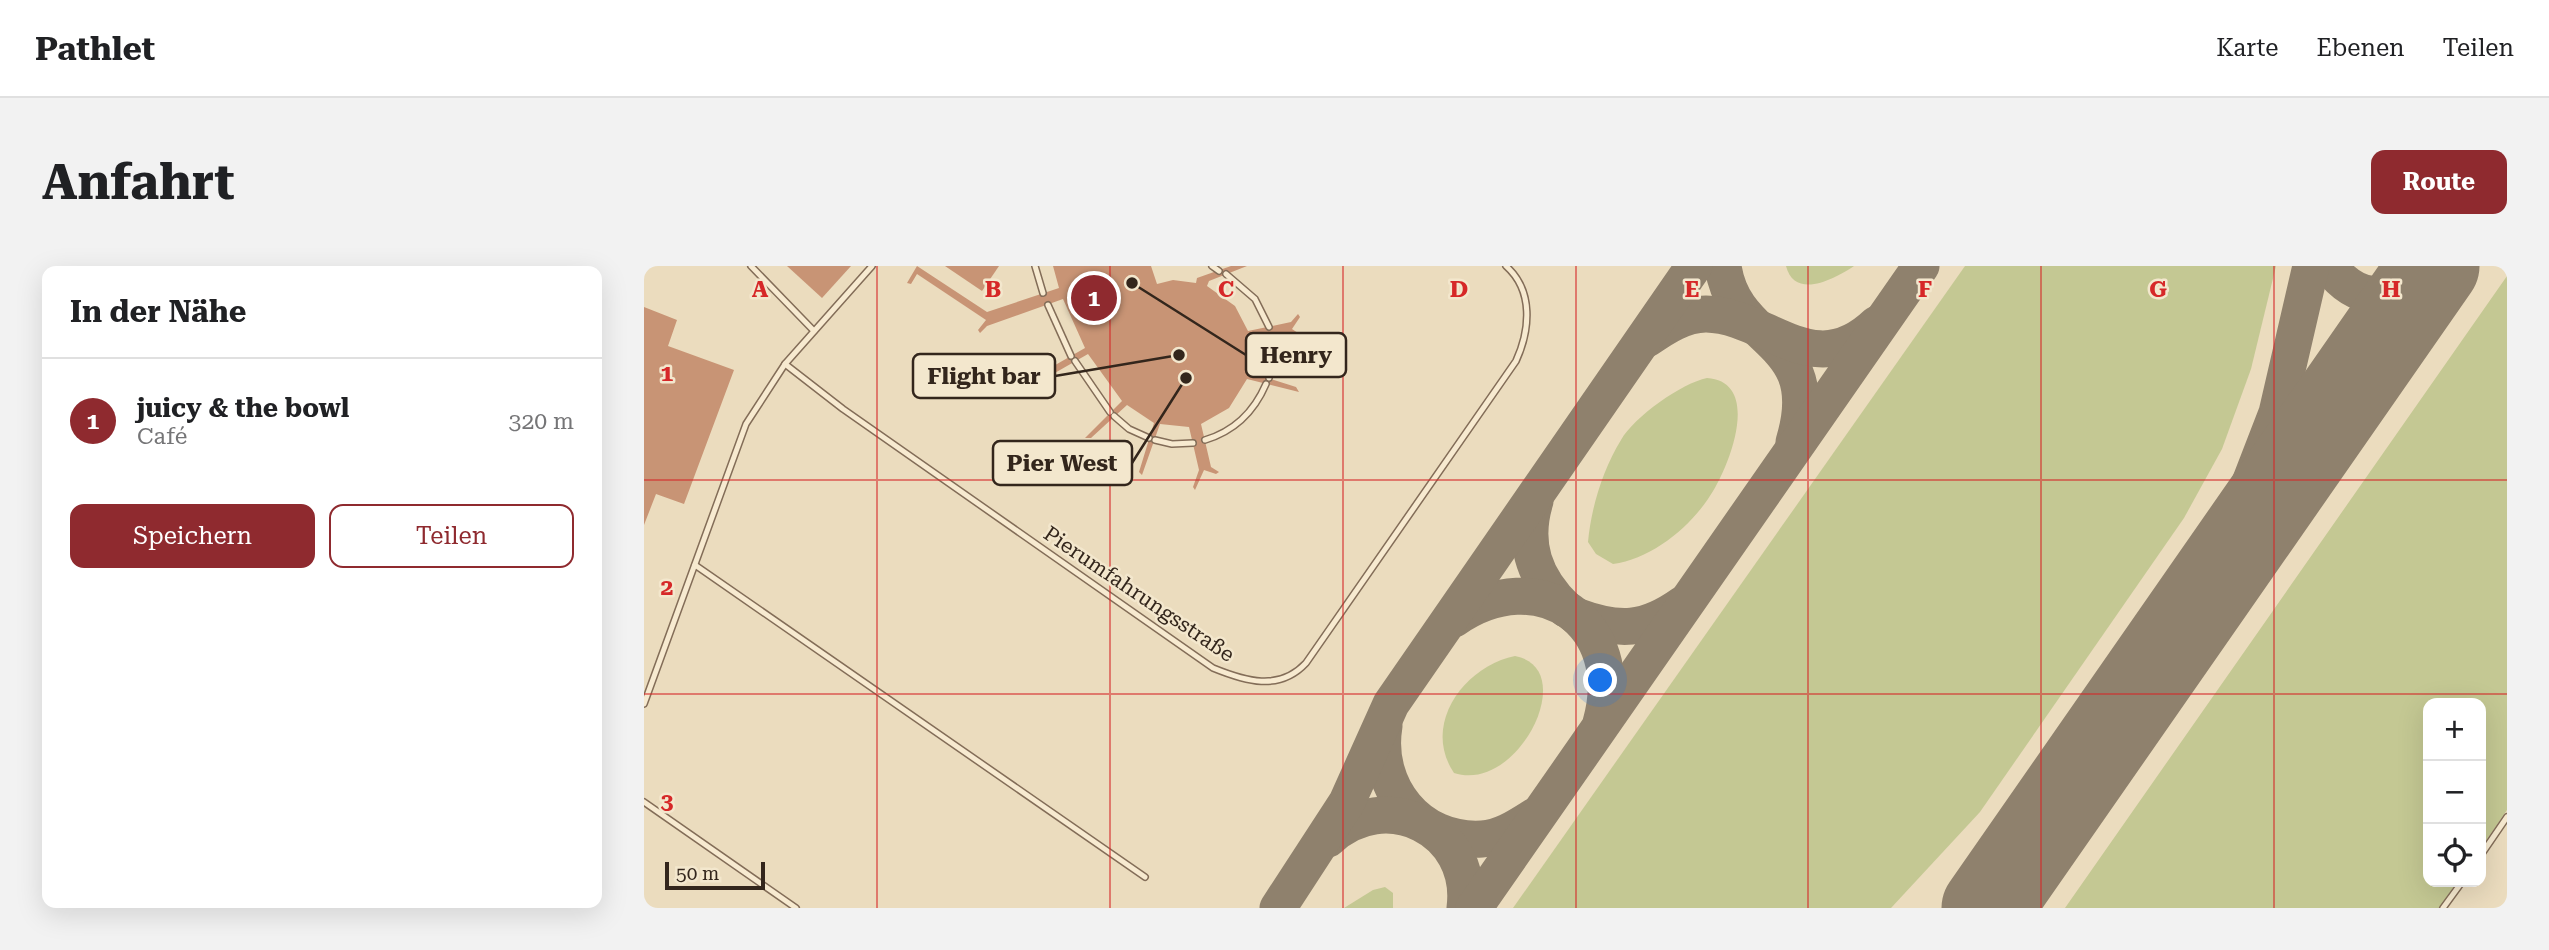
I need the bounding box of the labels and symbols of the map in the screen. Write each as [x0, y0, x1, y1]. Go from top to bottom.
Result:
pin: 1 [1071, 272, 1117, 324]
text: A [752, 276, 769, 303]
text: B [985, 276, 1001, 303]
text: C [1218, 276, 1234, 303]
text: D [1450, 276, 1468, 303]
text: E [1685, 276, 1699, 303]
text: F [1918, 276, 1932, 303]
text: G [2149, 276, 2167, 303]
text: H [2382, 276, 2401, 303]
callout: Henry [1246, 333, 1346, 377]
text: Henry [1260, 342, 1332, 369]
callout: Flight bar [913, 354, 1055, 398]
text: 1 [661, 360, 674, 387]
text: Flight bar [927, 363, 1041, 390]
callout: Pier West [993, 441, 1132, 485]
text: Pier West [1007, 450, 1117, 477]
street label: Pierumfahrungsstraße [1039, 521, 1239, 667]
text: 2 [661, 574, 673, 601]
your location [1583, 663, 1617, 697]
text: 3 [661, 788, 674, 815]
scale bar [665, 859, 765, 891]

